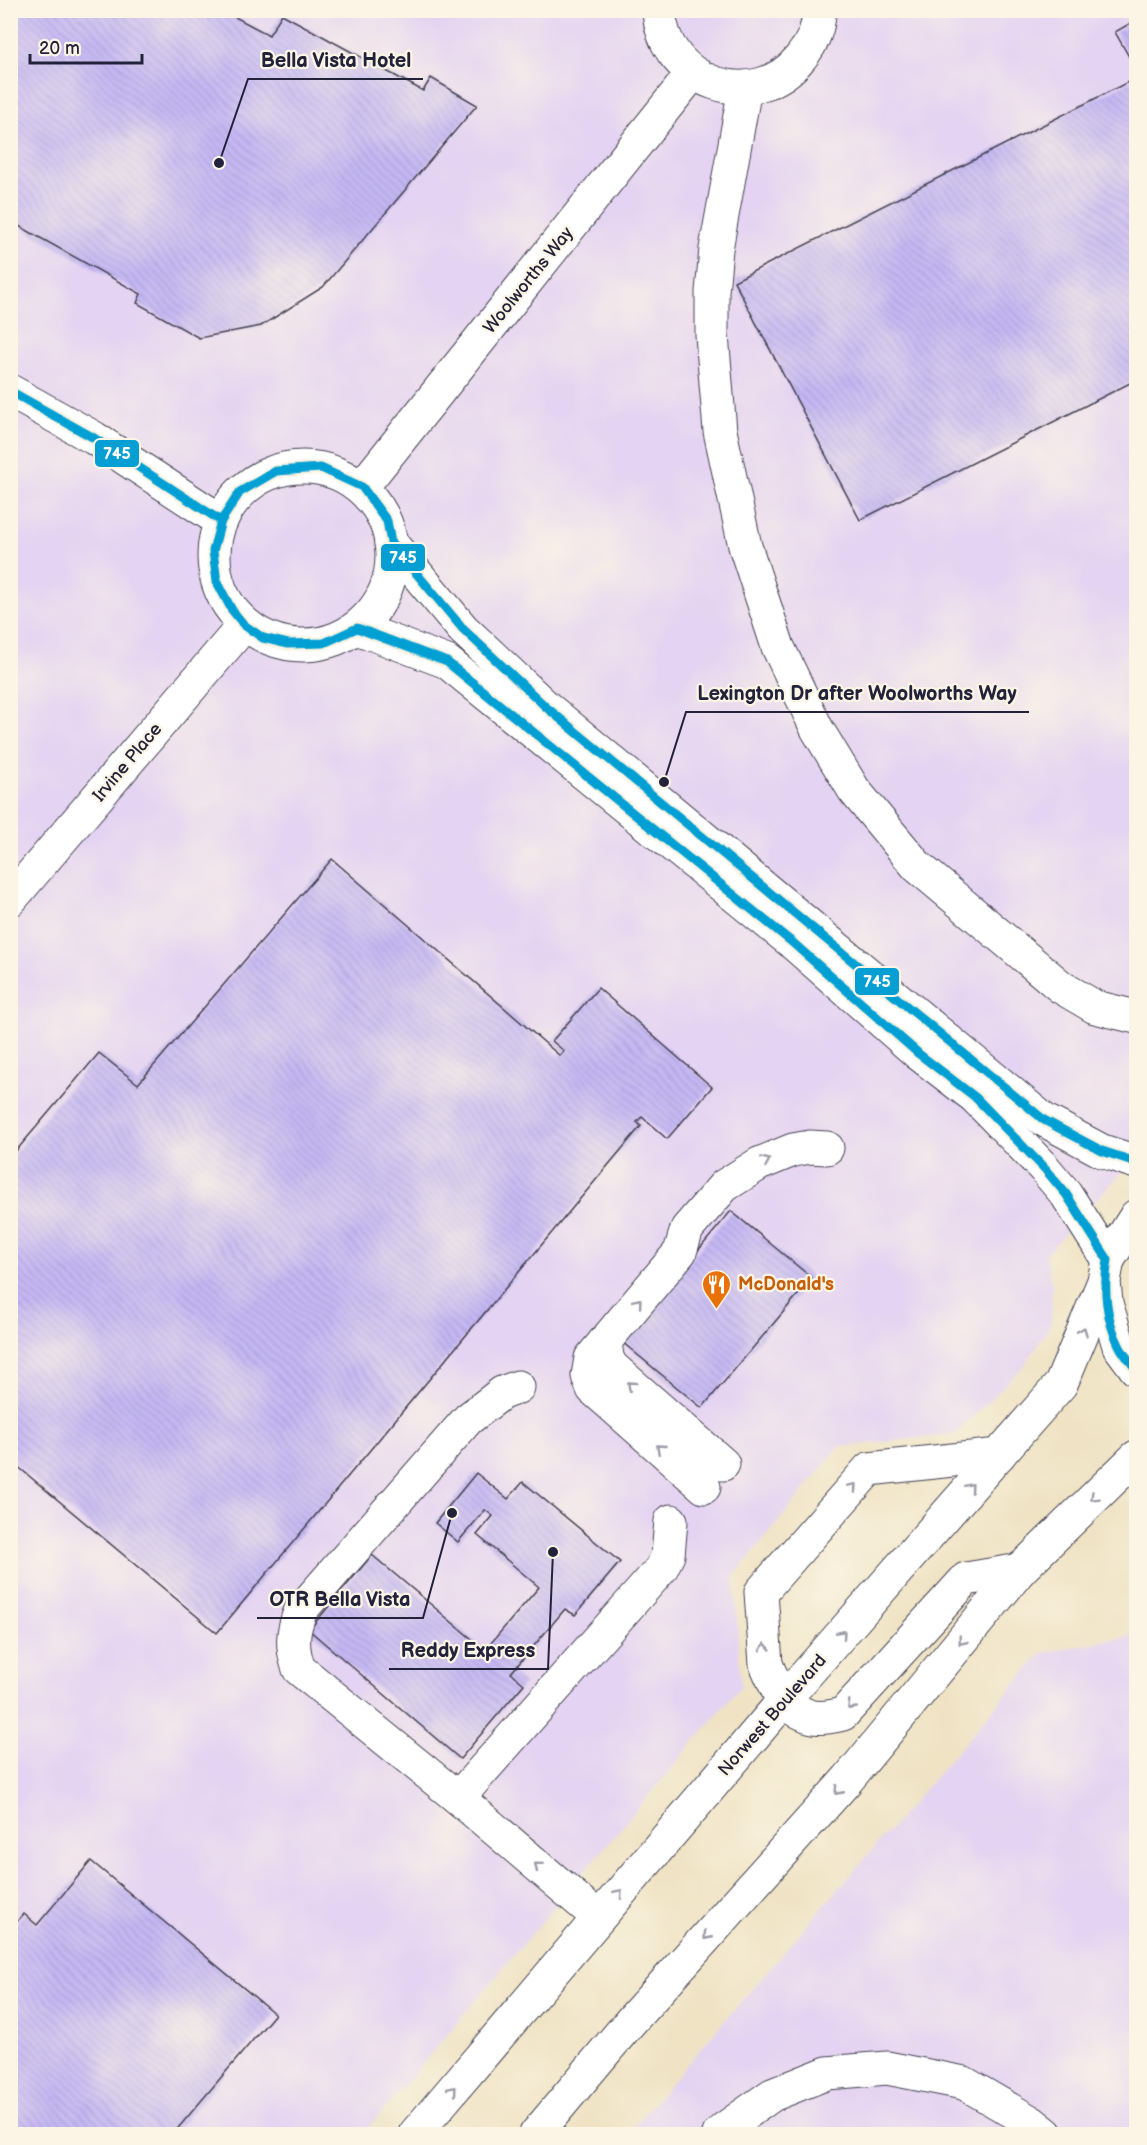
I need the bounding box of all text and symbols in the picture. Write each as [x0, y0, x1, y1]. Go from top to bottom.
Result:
scale bar [30, 27, 142, 65]
text: 20 m [39, 38, 80, 59]
callout: Bella Vista Hotel [248, 41, 423, 79]
text: Bella Vista Hotel [261, 49, 411, 73]
street label: Woolworths Way [479, 222, 578, 338]
line badge: 745 [94, 439, 140, 468]
text: 745 [103, 445, 131, 464]
line badge: 745 [380, 543, 426, 572]
text: 745 [389, 549, 417, 568]
callout: Lexington Dr after Woolworths Way [686, 674, 1029, 712]
text: Lexington Dr after Woolworths Way [697, 682, 1018, 706]
street label: Irvine Place [88, 718, 167, 806]
line badge: 745 [854, 967, 900, 996]
text: 745 [863, 973, 891, 992]
one-way arrow [760, 1157, 771, 1169]
restaurant icon: McDonald's [701, 1268, 733, 1310]
place label: McDonald's [738, 1274, 834, 1295]
one-way arrow [631, 1298, 642, 1309]
one-way arrow [1076, 1326, 1088, 1337]
one-way arrow [627, 1381, 638, 1392]
one-way arrow [656, 1445, 667, 1456]
one-way arrow [846, 1483, 857, 1494]
one-way arrow [963, 1483, 974, 1494]
one-way arrow [1091, 1490, 1102, 1501]
callout: OTR Bella Vista [257, 1580, 423, 1618]
text: OTR Bella Vista [270, 1588, 410, 1612]
one-way arrow [835, 1630, 846, 1641]
callout: Reddy Express [389, 1631, 548, 1669]
one-way arrow [958, 1634, 969, 1645]
text: Reddy Express [401, 1639, 535, 1663]
one-way arrow [758, 1643, 771, 1652]
street label: Norwest Boulevard [714, 1650, 831, 1780]
one-way arrow [847, 1698, 858, 1709]
one-way arrow [834, 1784, 845, 1795]
one-way arrow [534, 1862, 545, 1873]
one-way arrow [612, 1889, 623, 1900]
one-way arrow [703, 1929, 714, 1940]
one-way arrow [446, 2086, 457, 2097]

